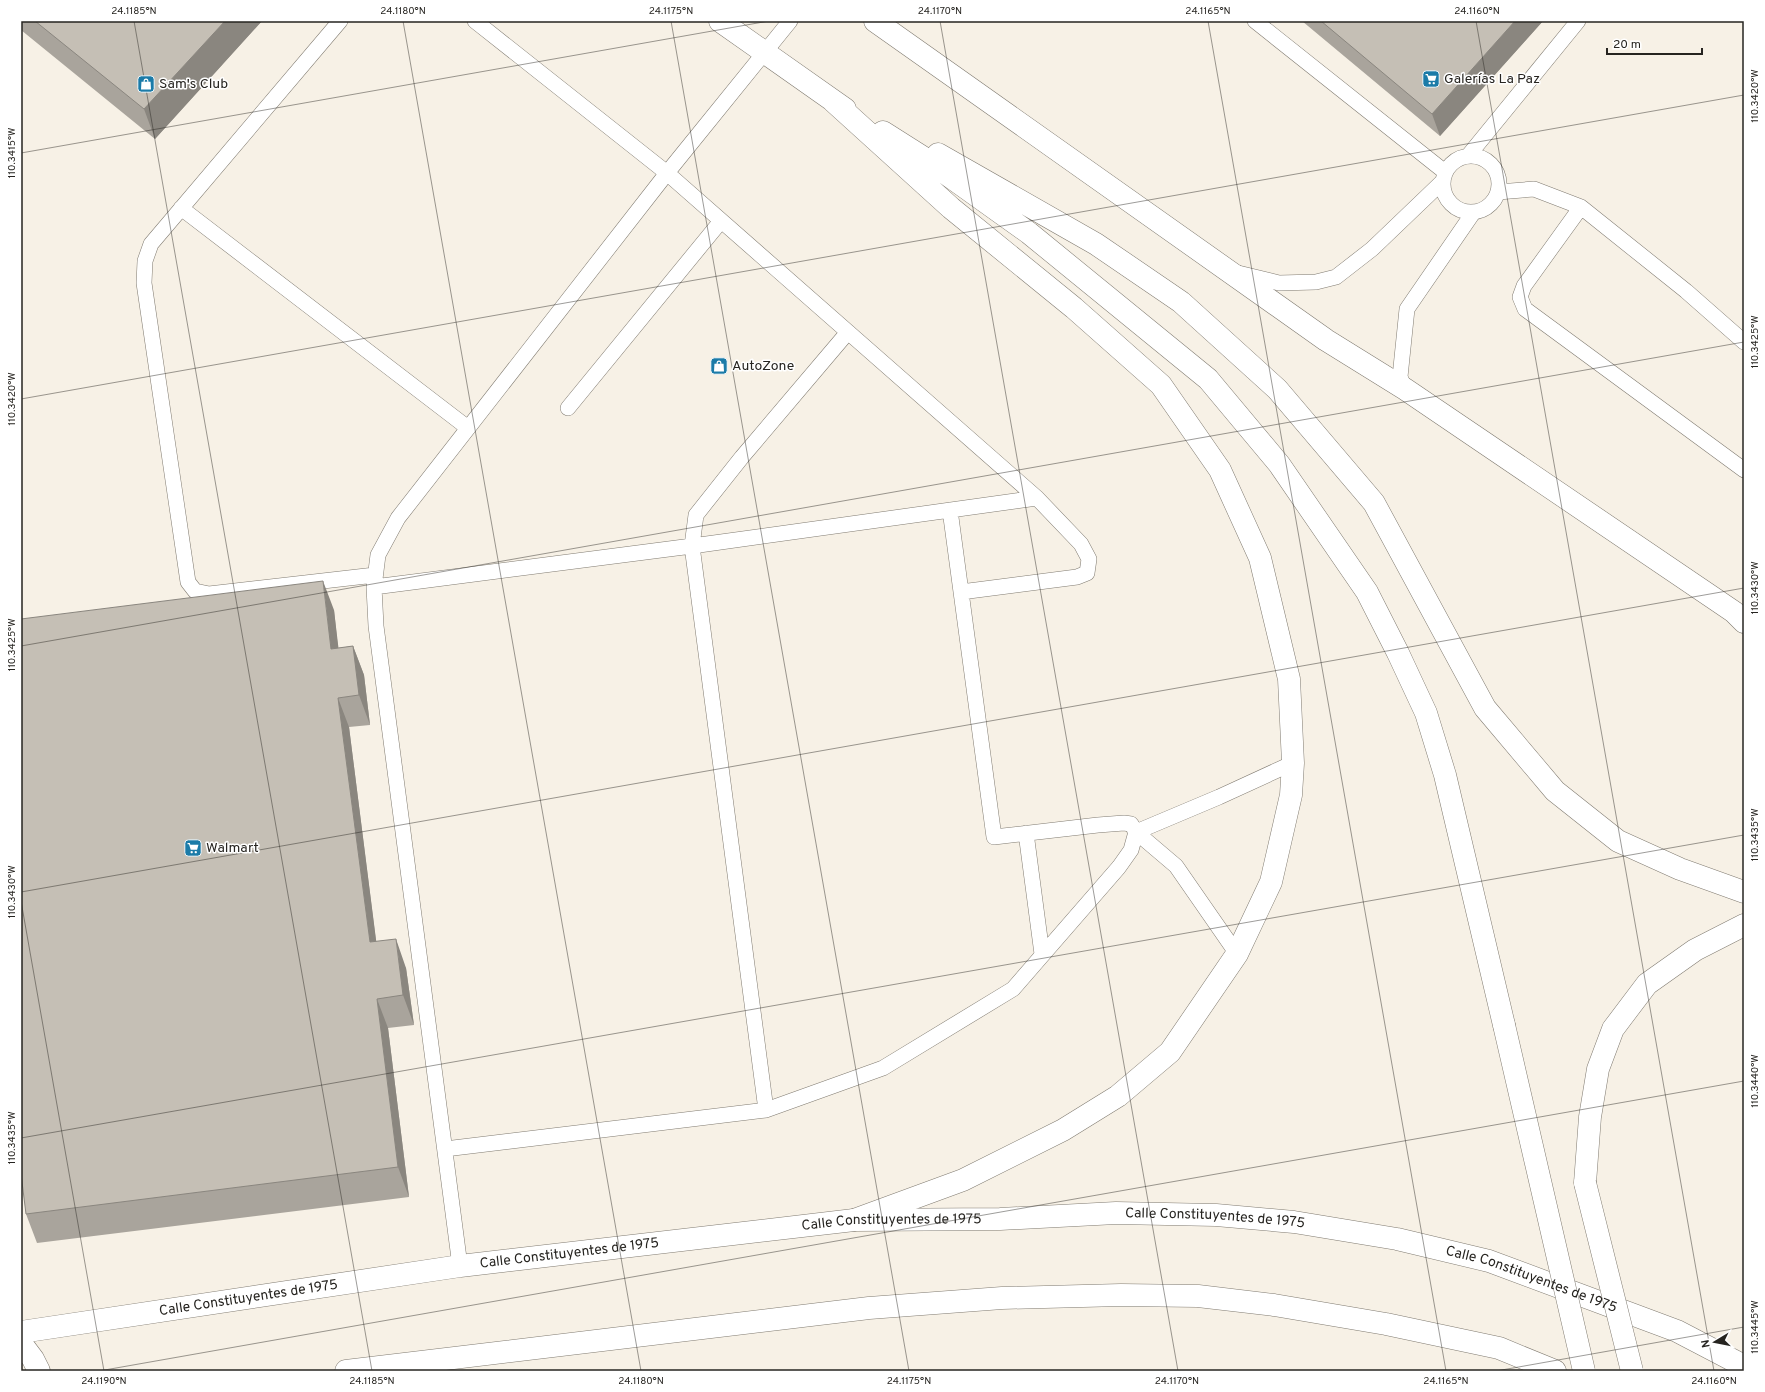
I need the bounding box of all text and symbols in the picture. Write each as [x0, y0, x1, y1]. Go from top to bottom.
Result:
text: 24.1185°N [111, 5, 157, 18]
text: 24.1180°N [380, 5, 426, 18]
text: 24.1175°N [649, 5, 693, 18]
text: 24.1170°N [918, 5, 962, 18]
text: 24.1165°N [1185, 5, 1231, 18]
text: 24.1160°N [1454, 5, 1500, 18]
scale bar [1607, 30, 1702, 56]
text: 20 m [1613, 37, 1641, 53]
supermarket icon: Galerías La Paz [1421, 69, 1441, 89]
text: 110.3420°W [1749, 69, 1762, 123]
place label: Galerías La Paz [1444, 71, 1540, 88]
shop icon: Sam's Club [136, 74, 156, 94]
place label: Sam's Club [159, 76, 228, 93]
text: 110.3415°W [6, 128, 19, 178]
text: 110.3425°W [1749, 315, 1762, 369]
shop icon: AutoZone [709, 356, 729, 376]
place label: AutoZone [732, 358, 794, 375]
text: 110.3420°W [6, 372, 19, 426]
text: 110.3430°W [1749, 561, 1762, 615]
text: 110.3425°W [6, 618, 19, 672]
text: 110.3435°W [1749, 808, 1762, 862]
supermarket icon: Walmart [183, 838, 203, 858]
place label: Walmart [206, 840, 259, 857]
text: 110.3430°W [6, 865, 19, 919]
text: 110.3440°W [1749, 1054, 1762, 1108]
text: 110.3435°W [6, 1111, 19, 1165]
street label: Calle Constituyentes de 1975 [1125, 1205, 1306, 1232]
street label: Calle Constituyentes de 1975 [801, 1211, 982, 1235]
street label: Calle Constituyentes de 1975 [479, 1234, 660, 1272]
street label: Calle Constituyentes de 1975 [1444, 1242, 1620, 1316]
street label: Calle Constituyentes de 1975 [158, 1276, 339, 1320]
text: 110.3445°W [1749, 1300, 1762, 1354]
north arrow [1695, 1322, 1735, 1362]
text: N [1699, 1338, 1714, 1349]
text: 24.1190°N [81, 1375, 127, 1388]
text: 24.1185°N [349, 1375, 395, 1388]
text: 24.1180°N [618, 1375, 664, 1388]
text: 24.1175°N [887, 1375, 931, 1388]
text: 24.1170°N [1155, 1375, 1199, 1388]
text: 24.1165°N [1423, 1375, 1469, 1388]
text: 24.1160°N [1691, 1375, 1737, 1388]

